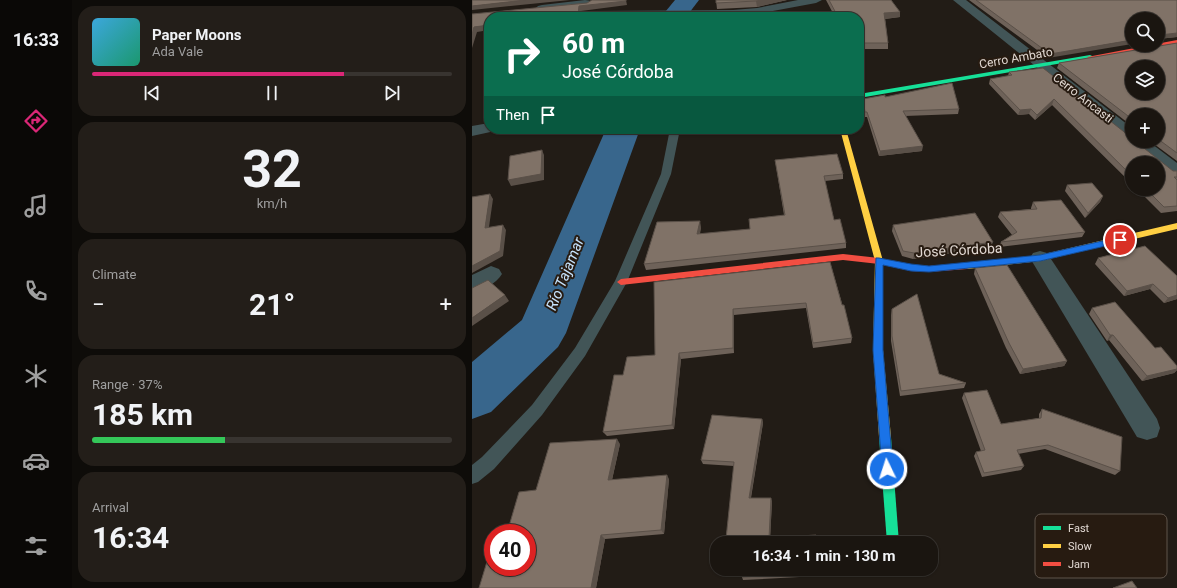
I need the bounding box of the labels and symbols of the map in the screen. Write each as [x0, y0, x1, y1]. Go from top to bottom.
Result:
street label: Cerro Ambato [978, 45, 1054, 71]
street label: Cerro Ancasti [1050, 70, 1116, 126]
pin [1103, 223, 1137, 257]
water label: Río Tajamar [542, 234, 588, 313]
street label: José Córdoba [915, 240, 1003, 260]
position arrow [866, 448, 908, 490]
legend [1035, 514, 1167, 578]
text: Fast [1068, 522, 1090, 535]
speed limit sign: 40 [484, 524, 536, 576]
text: Slow [1068, 540, 1092, 553]
text: Jam [1068, 558, 1090, 571]

